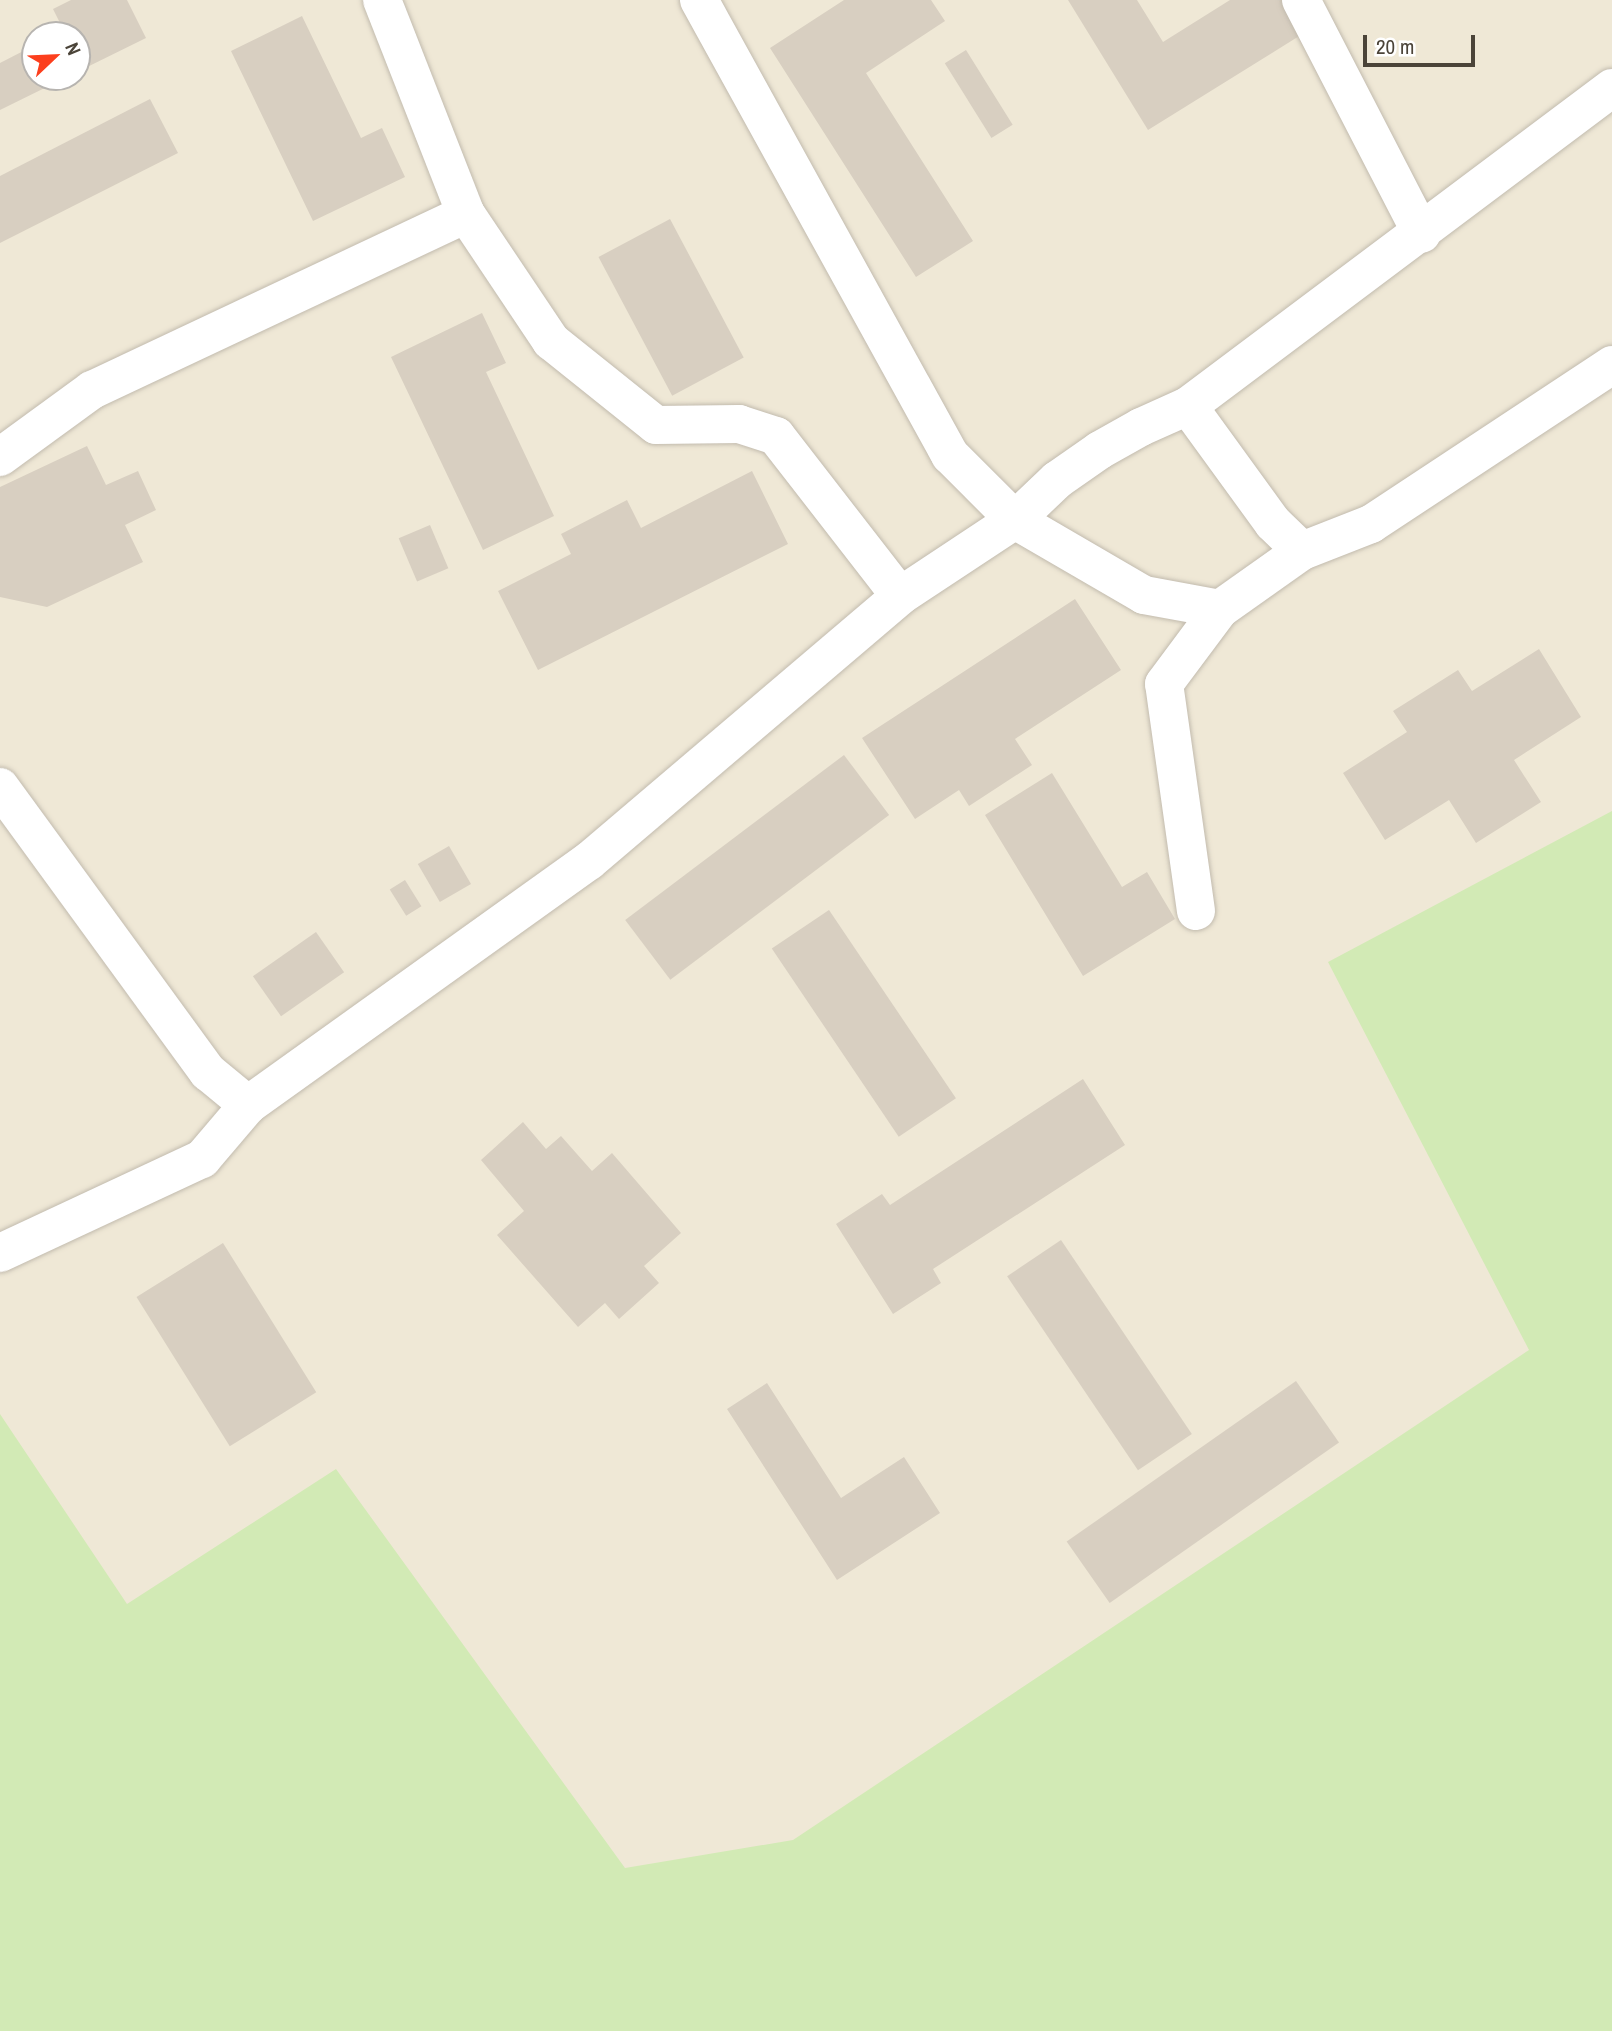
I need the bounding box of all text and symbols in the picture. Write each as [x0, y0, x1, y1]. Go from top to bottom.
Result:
north arrow [21, 21, 91, 91]
scale bar [1367, 21, 1479, 65]
text: 20 m [1376, 32, 1414, 61]
text: N [59, 38, 88, 59]

